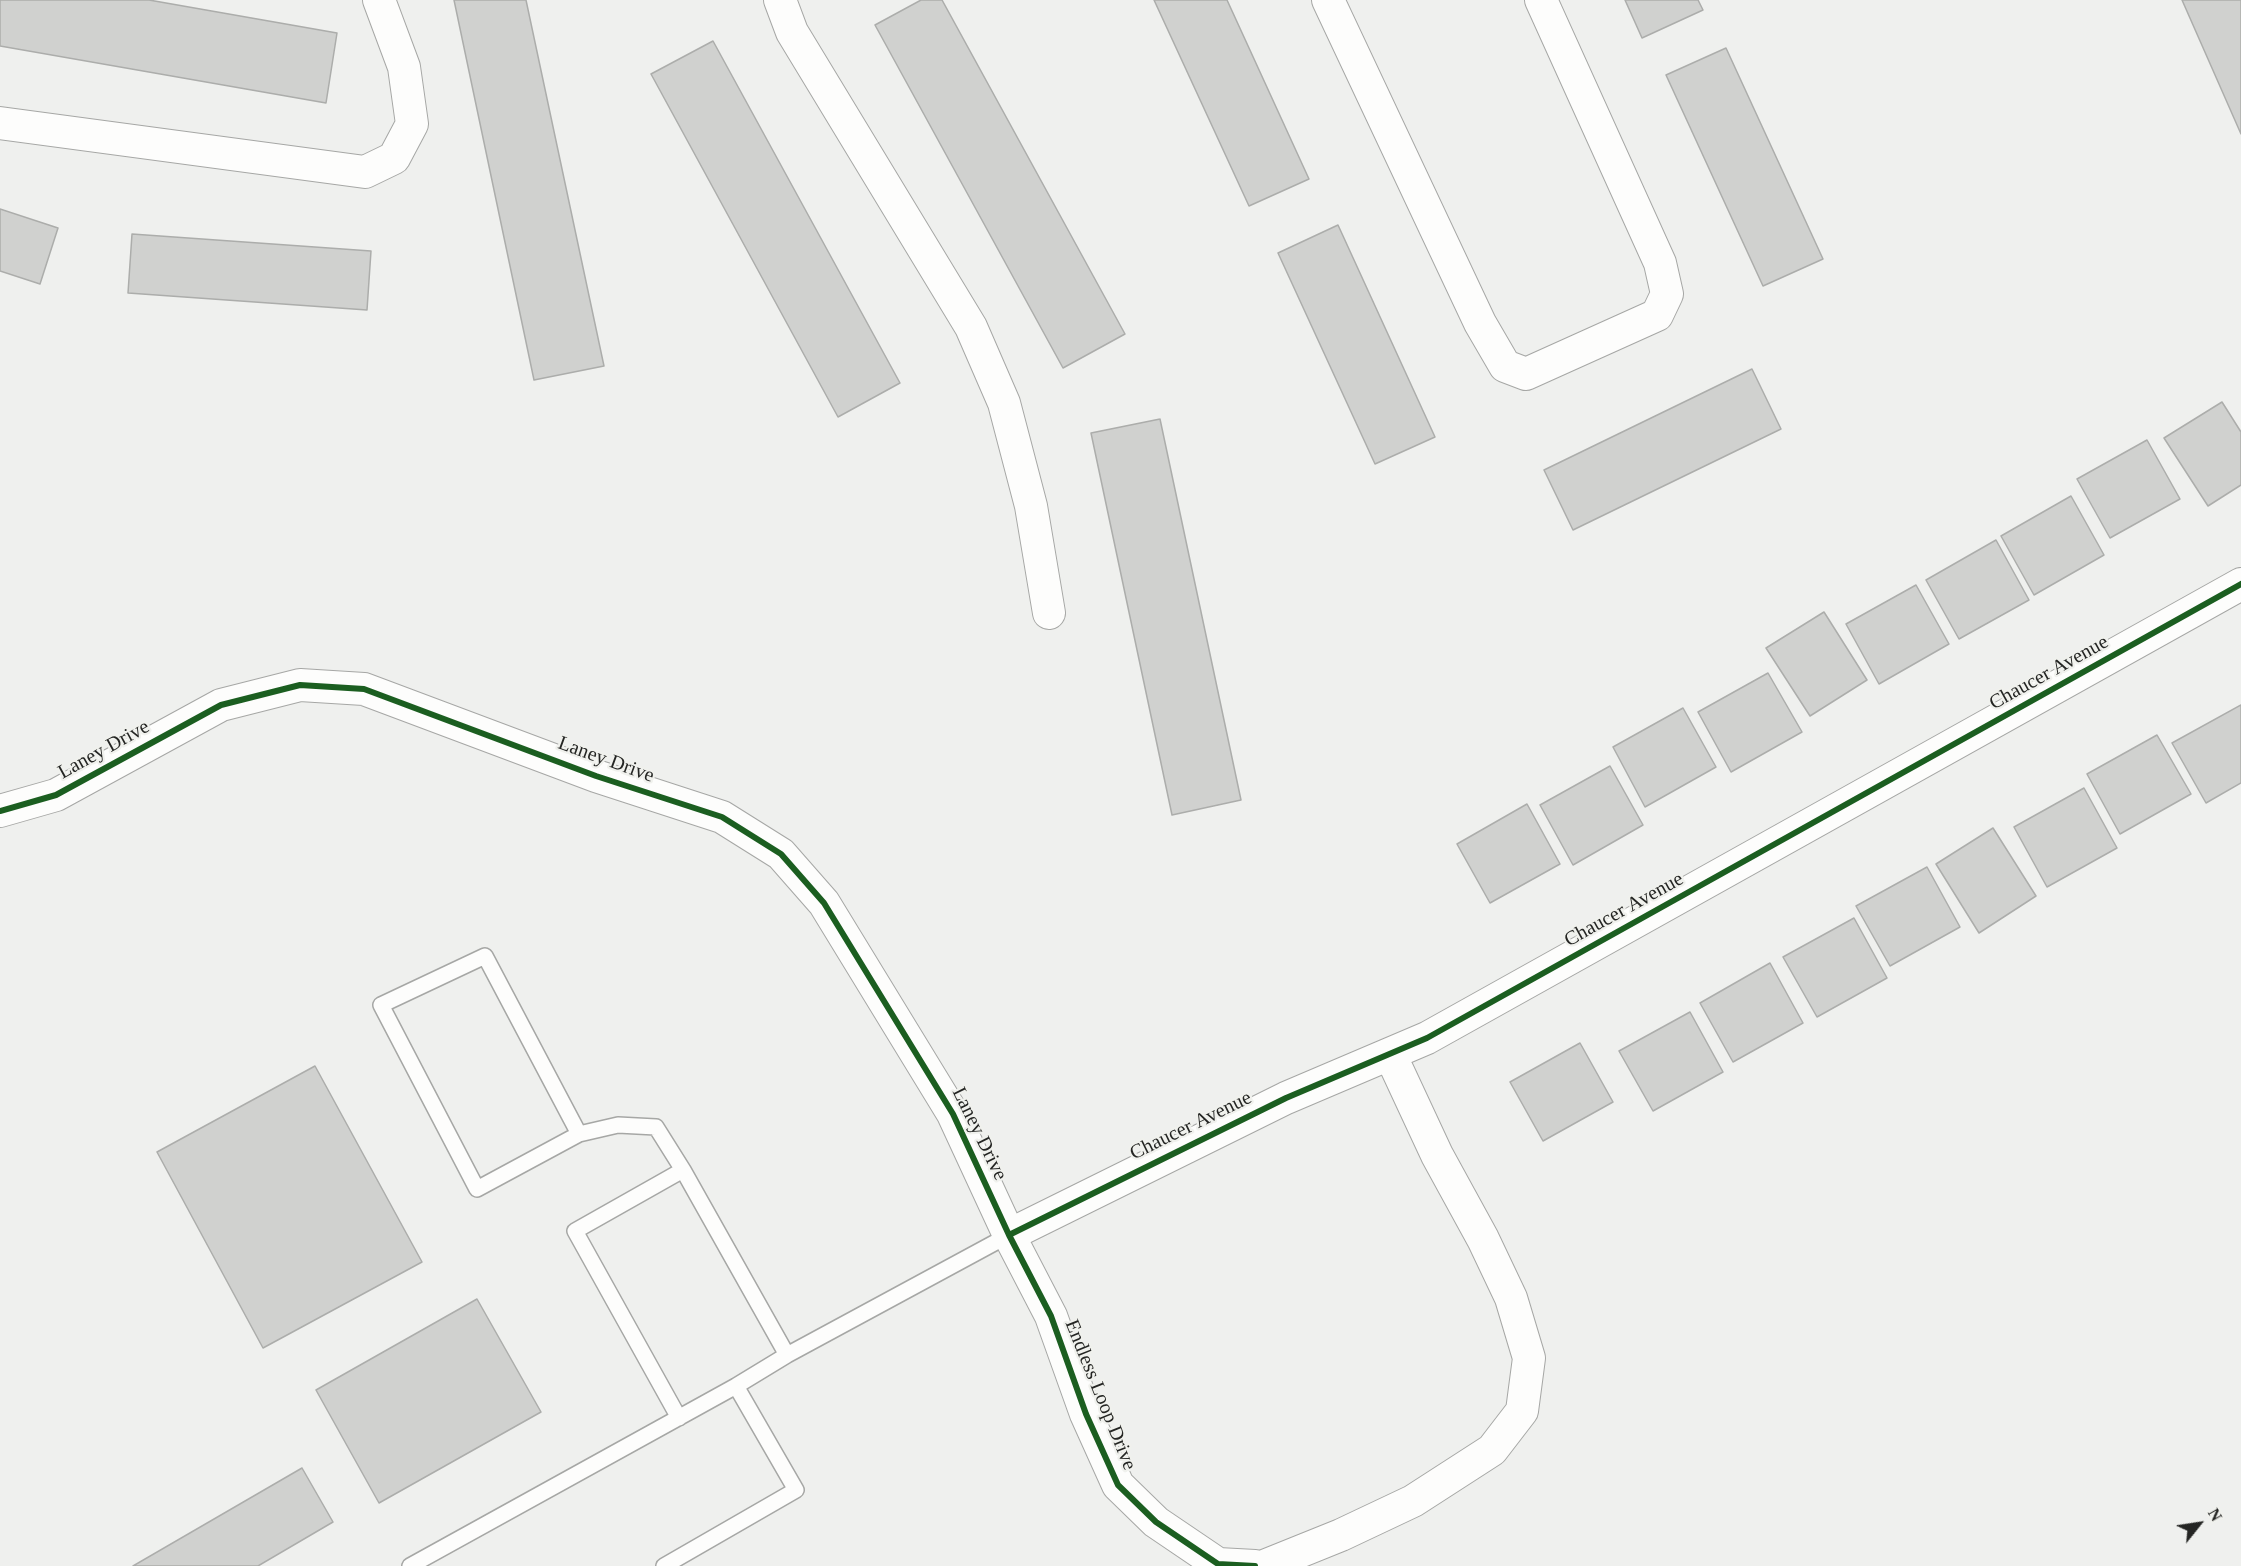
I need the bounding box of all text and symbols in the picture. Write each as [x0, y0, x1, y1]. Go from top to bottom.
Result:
street label: Chaucer Avenue [1985, 630, 2113, 716]
street label: Laney Drive [54, 715, 154, 785]
street label: Laney Drive [555, 732, 657, 788]
street label: Chaucer Avenue [1560, 867, 1688, 953]
street label: Laney Drive [946, 1084, 1012, 1184]
street label: Chaucer Avenue [1126, 1086, 1256, 1166]
street label: Endless Loop Drive [1059, 1316, 1141, 1474]
north arrow [2169, 1494, 2229, 1554]
text: N [2205, 1505, 2225, 1524]

